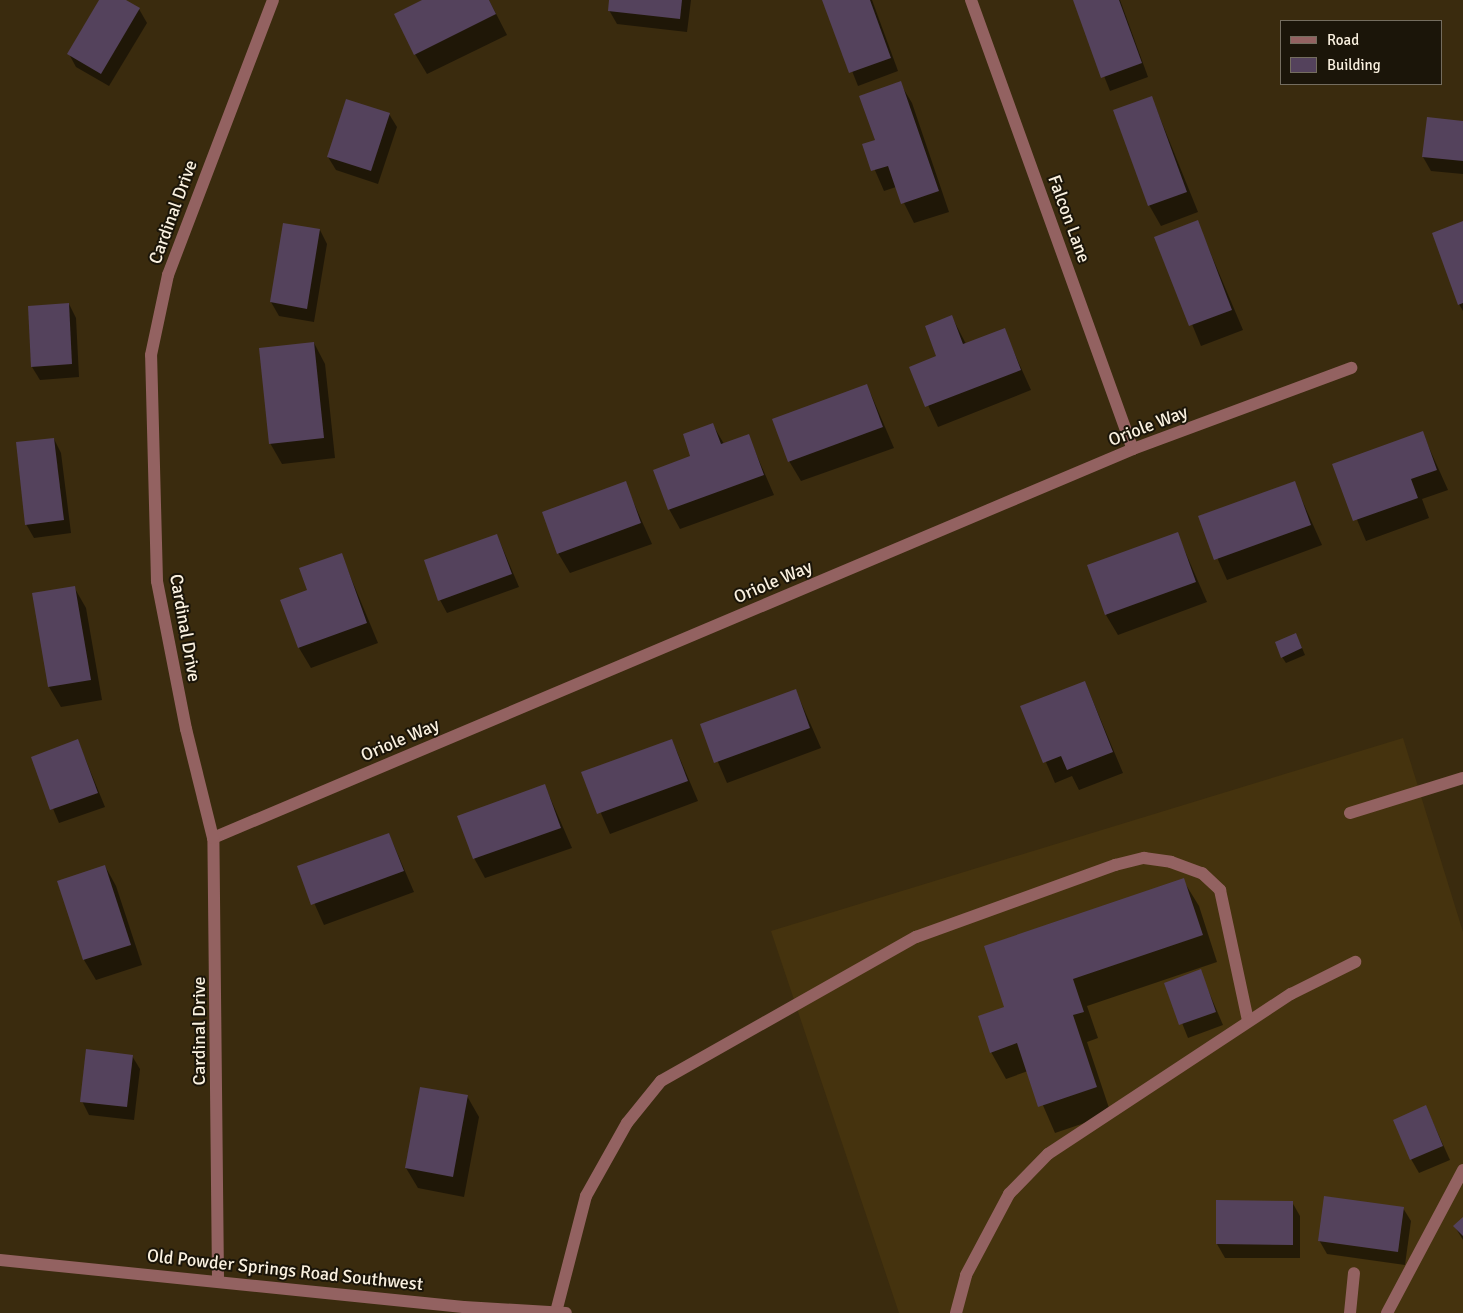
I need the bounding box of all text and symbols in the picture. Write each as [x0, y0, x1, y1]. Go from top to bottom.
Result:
legend [1280, 20, 1443, 85]
text: Road [1327, 31, 1359, 49]
text: Building [1327, 56, 1381, 74]
street label: Cardinal Drive [144, 157, 202, 267]
street label: Falcon Lane [1043, 172, 1095, 266]
street label: Oriole Way [1105, 401, 1191, 451]
street label: Oriole Way [731, 556, 815, 608]
street label: Cardinal Drive [165, 572, 205, 684]
street label: Oriole Way [358, 714, 442, 766]
street label: Cardinal Drive [188, 976, 210, 1086]
street label: Old Powder Springs Road Southwest [146, 1245, 424, 1295]

